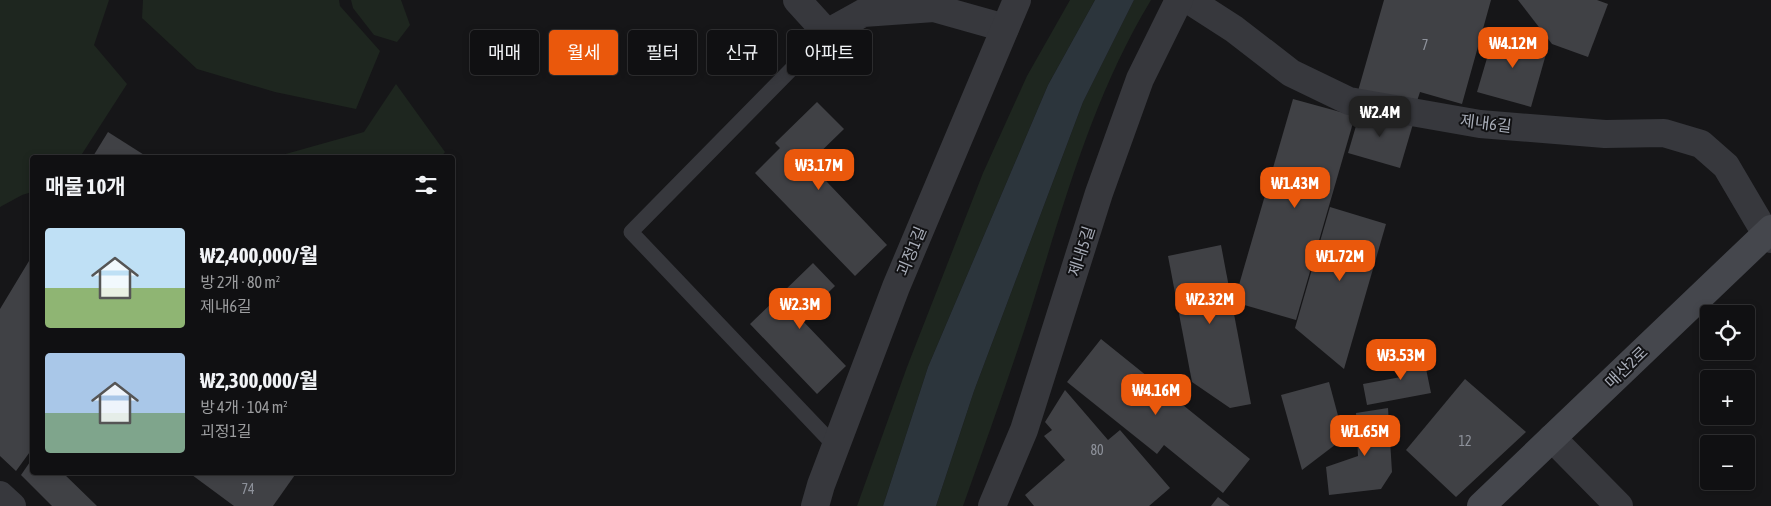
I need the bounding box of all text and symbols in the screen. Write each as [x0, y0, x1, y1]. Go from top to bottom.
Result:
pin: ₩4.12M [1472, 27, 1554, 69]
chip: 매매 [470, 30, 539, 75]
chip: 월세 [549, 30, 618, 75]
chip: 필터 [628, 30, 697, 75]
chip: 신규 [707, 30, 777, 75]
chip: 아파트 [787, 30, 872, 75]
text: ₩4.12M [1489, 34, 1537, 52]
house number: 7 [1422, 37, 1428, 53]
pin: ₩2.4M [1345, 96, 1415, 138]
text: ₩2.4M [1360, 103, 1400, 121]
street label: 제내6길 [1459, 111, 1513, 135]
pin: ₩3.17M [778, 148, 860, 191]
text: ₩3.17M [795, 156, 843, 174]
pin: ₩1.43M [1254, 166, 1336, 209]
icon: filters [412, 171, 440, 199]
text: 매물 10개 [45, 174, 126, 198]
text: ₩1.43M [1271, 174, 1319, 192]
street label: 괴정1길 [893, 224, 929, 278]
street label: 제내5길 [1064, 224, 1098, 278]
pin: ₩1.72M [1299, 240, 1381, 282]
text: ₩2,400,000/월 [200, 243, 318, 267]
text: ₩1.72M [1316, 247, 1364, 265]
icon: home [85, 248, 145, 308]
text: 방 2개 · 80 m² [200, 273, 280, 291]
pin: ₩2.32M [1169, 282, 1251, 325]
pin: ₩2.3M [765, 288, 835, 330]
text: ₩2.32M [1186, 290, 1234, 308]
text: ₩2.3M [780, 295, 820, 313]
text: 제내6길 [200, 297, 252, 315]
map controls [1700, 305, 1755, 490]
button: locate [1700, 305, 1755, 360]
pin: ₩3.53M [1360, 338, 1442, 381]
street label: 매산2로 [1601, 342, 1651, 391]
text: ₩3.53M [1377, 346, 1425, 364]
text: ₩2,300,000/월 [200, 368, 318, 392]
button: + [1700, 370, 1755, 425]
icon: home [85, 373, 145, 433]
pin: ₩4.16M [1115, 374, 1197, 416]
text: ₩4.16M [1132, 381, 1180, 399]
text: 방 4개 · 104 m² [200, 398, 288, 416]
pin: ₩1.65M [1324, 414, 1406, 457]
text: 괴정1길 [200, 422, 252, 440]
text: ₩1.65M [1341, 422, 1389, 440]
house number: 12 [1458, 433, 1472, 449]
button: − [1700, 435, 1755, 490]
house number: 80 [1090, 442, 1104, 458]
house number: 74 [241, 481, 255, 497]

